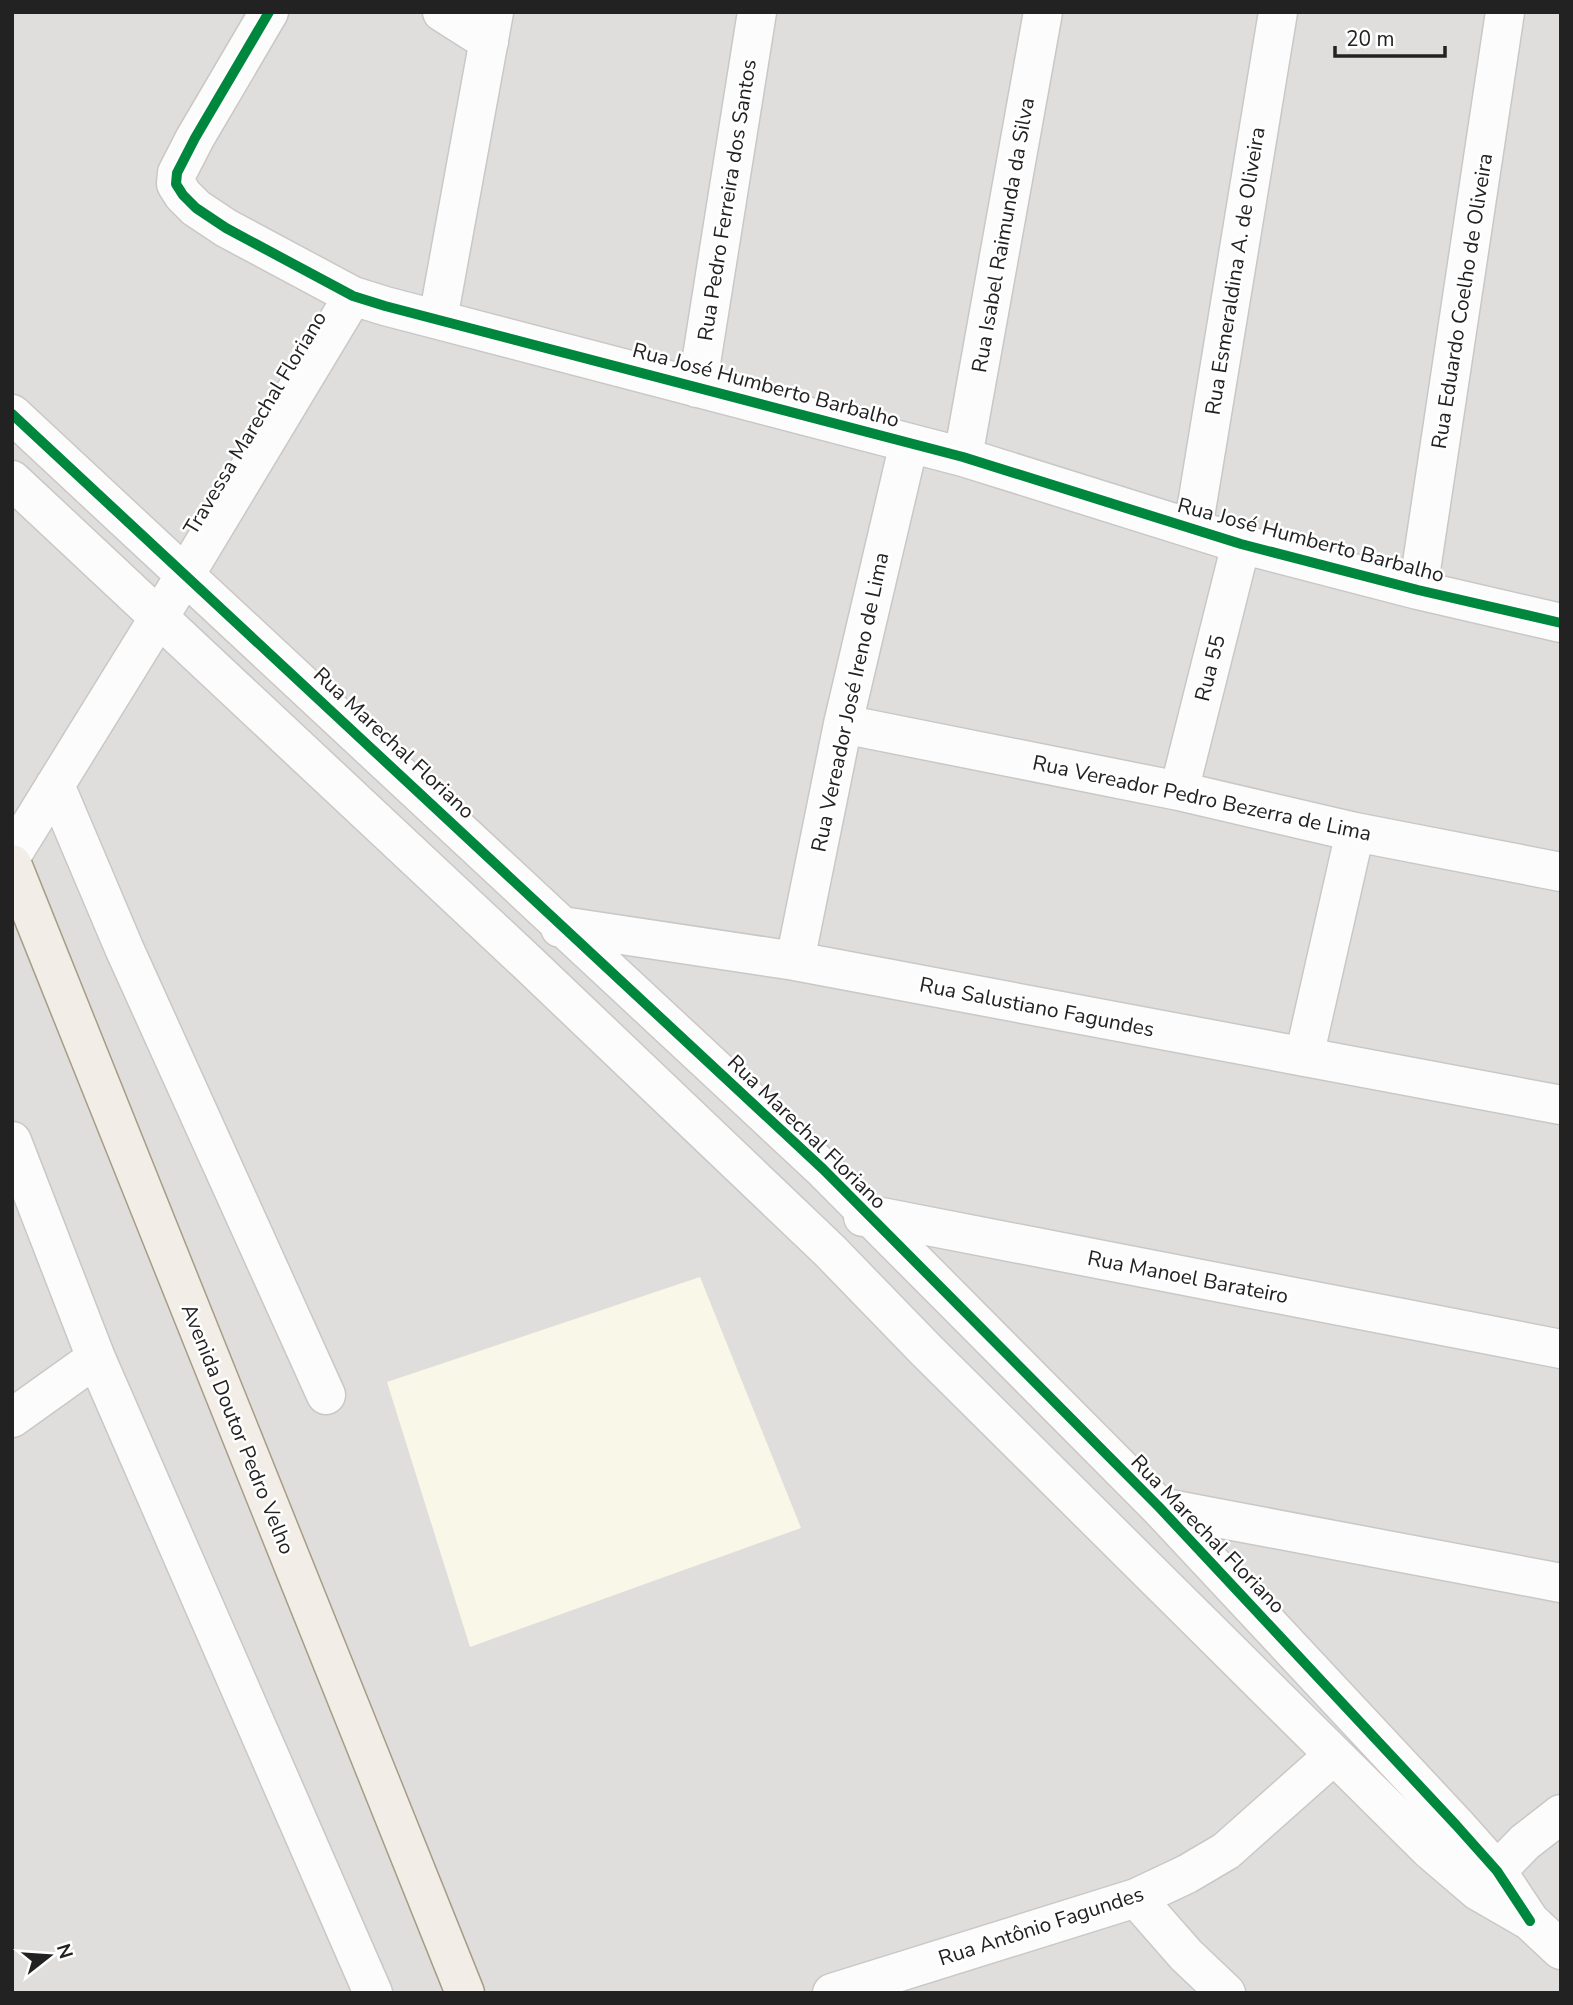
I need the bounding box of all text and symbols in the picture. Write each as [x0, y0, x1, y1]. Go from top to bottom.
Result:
scale bar [1335, 14, 1445, 58]
text: 20 m [1346, 25, 1395, 53]
street label: Rua Pedro Ferreira dos Santos [691, 57, 763, 343]
street label: Rua Isabel Raimunda da Silva [965, 95, 1041, 375]
street label: Rua Esmeraldina A. de Oliveira [1198, 125, 1272, 417]
street label: Rua Eduardo Coelho de Oliveira [1425, 151, 1499, 451]
street label: Travessa Marechal Floriano [177, 306, 333, 540]
street label: Rua José Humberto Barbalho [630, 336, 902, 434]
street label: Rua José Humberto Barbalho [1175, 491, 1447, 589]
street label: Rua Vereador José Ireno de Lima [805, 550, 895, 854]
street label: Rua 55 [1188, 632, 1232, 704]
street label: Rua Marechal Floriano [307, 661, 481, 825]
street label: Rua Vereador Pedro Bezerra de Lima [1030, 748, 1374, 848]
street label: Rua Salustiano Fagundes [917, 971, 1157, 1043]
street label: Rua Marechal Floriano [721, 1049, 893, 1215]
street label: Rua Manoel Barateiro [1085, 1244, 1291, 1310]
street label: Avenida Doutor Pedro Velho [175, 1300, 301, 1558]
street label: Rua Marechal Floriano [1125, 1448, 1291, 1620]
street label: Rua Antônio Fagundes [935, 1880, 1147, 1972]
north arrow [14, 1921, 84, 1991]
text: N [50, 1941, 79, 1962]

